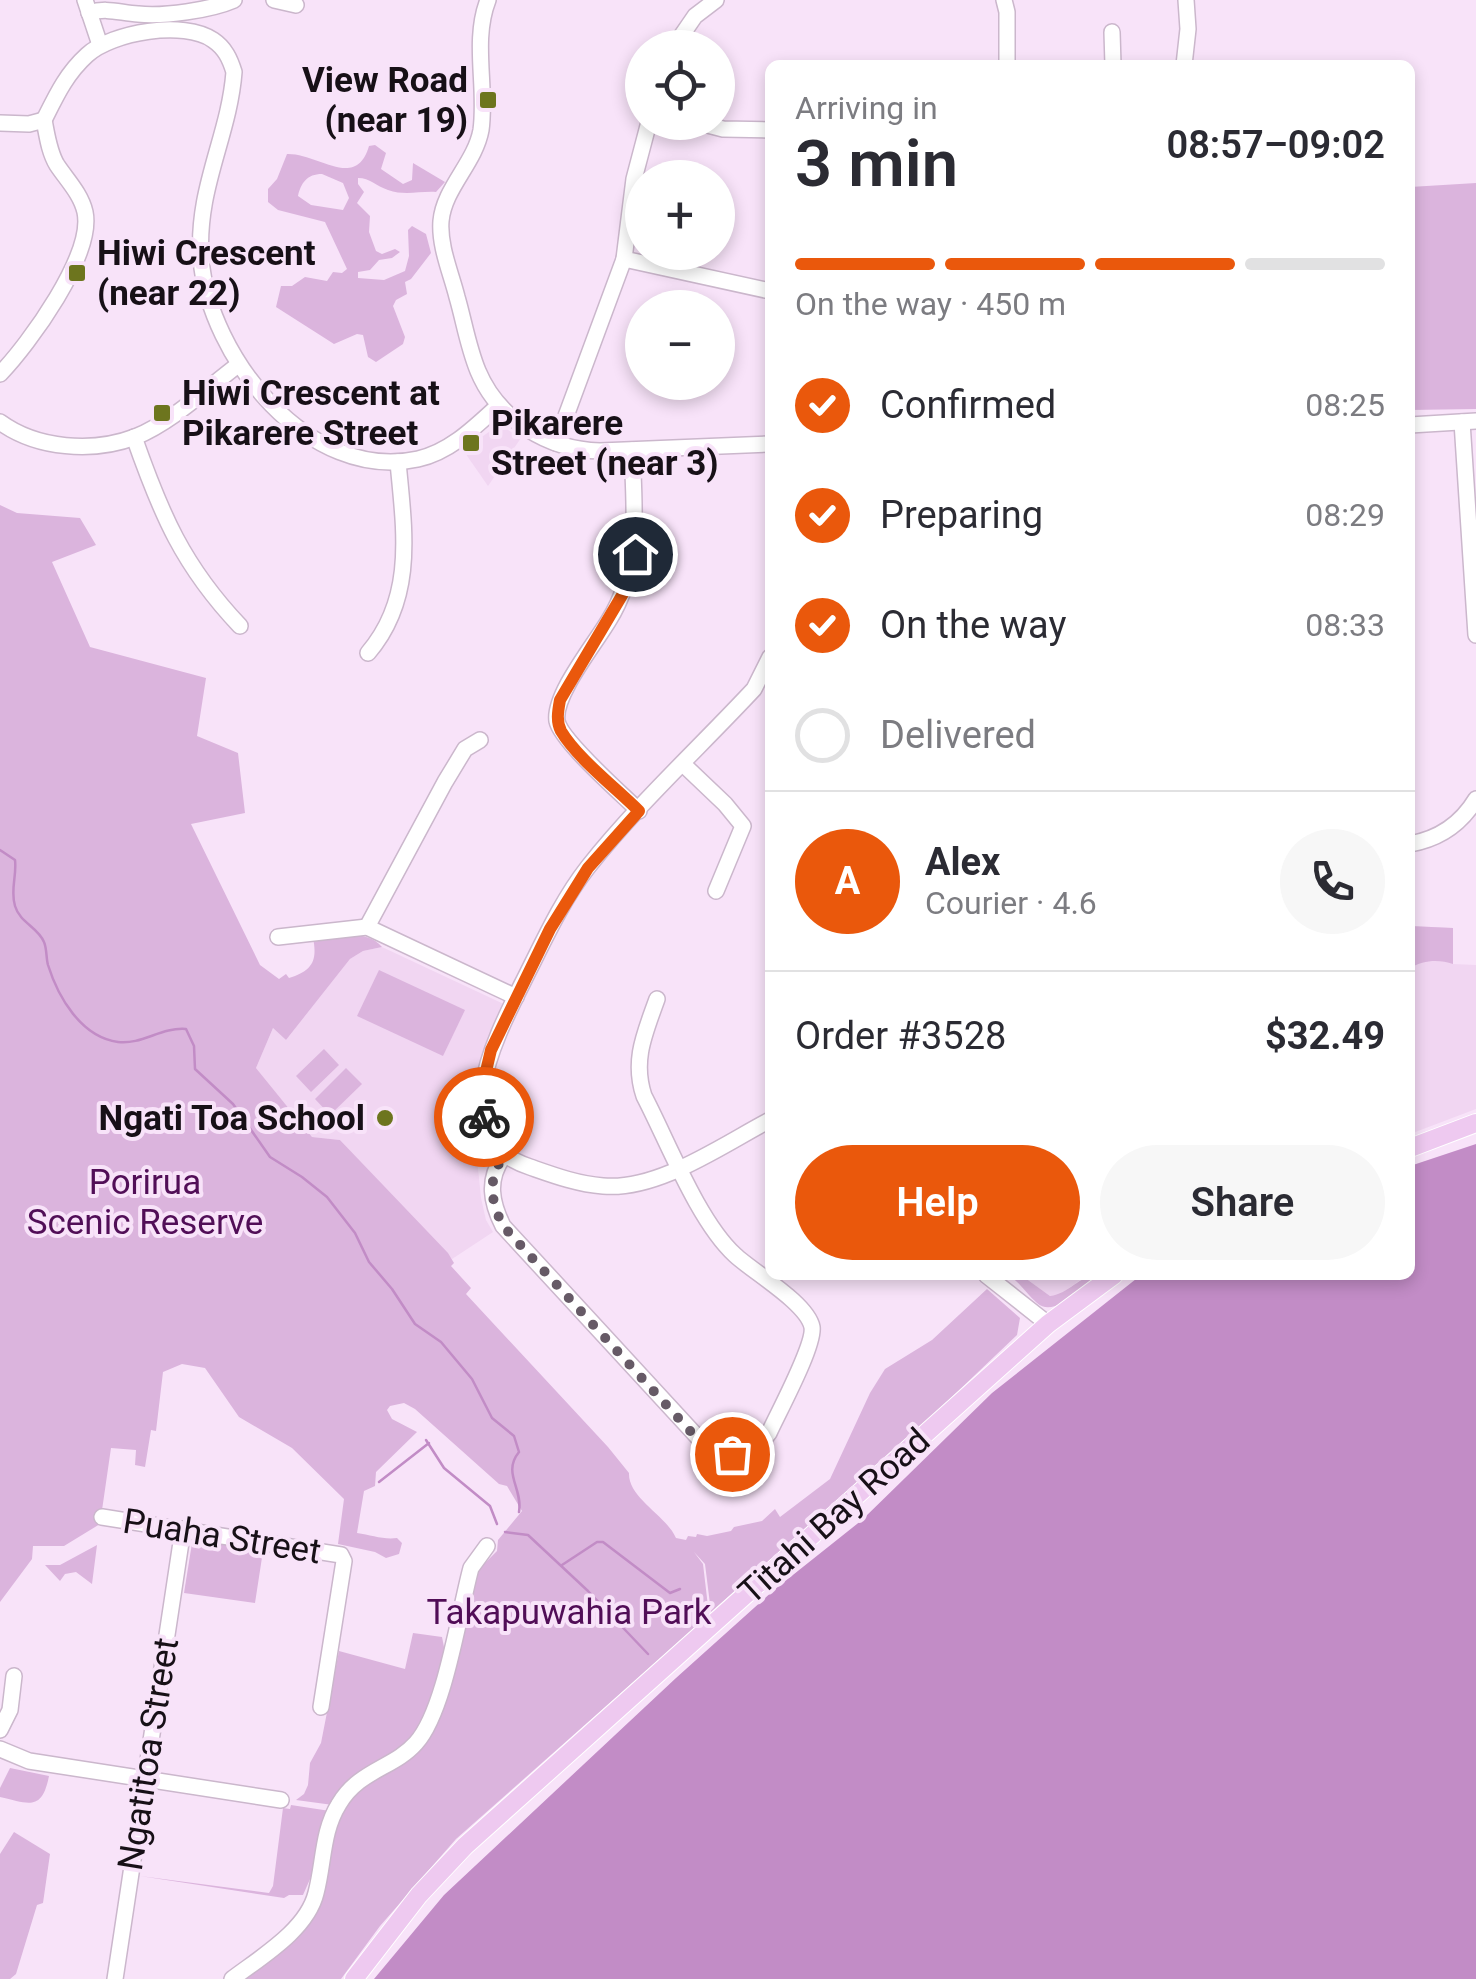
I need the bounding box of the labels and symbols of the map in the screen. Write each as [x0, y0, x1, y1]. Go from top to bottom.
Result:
place label: View Road (near 19) [302, 60, 468, 141]
marker: View Road (near 19) [477, 89, 499, 111]
place label: Hiwi Crescent (near 22) [97, 233, 316, 314]
marker: Hiwi Crescent (near 22) [66, 262, 88, 284]
place label: Hiwi Crescent at Pikarere Street [182, 373, 440, 454]
marker: Hiwi Crescent at Pikarere Street [151, 402, 173, 424]
place label: Pikarere Street (near 3) [491, 403, 719, 484]
marker: Pikarere Street (near 3) [460, 432, 482, 454]
pin [593, 512, 678, 597]
courier [434, 1067, 534, 1167]
place label: Ngati Toa School [99, 1098, 365, 1139]
marker: Ngati Toa School [374, 1107, 396, 1129]
park label: Porirua Scenic Reserve [27, 1162, 263, 1243]
pin [690, 1412, 775, 1497]
street label: Titahi Bay Road [731, 1420, 938, 1613]
street label: Puaha Street [120, 1501, 324, 1572]
park label: Takapuwahia Park [426, 1592, 712, 1633]
street label: Ngatitoa Street [110, 1635, 187, 1873]

